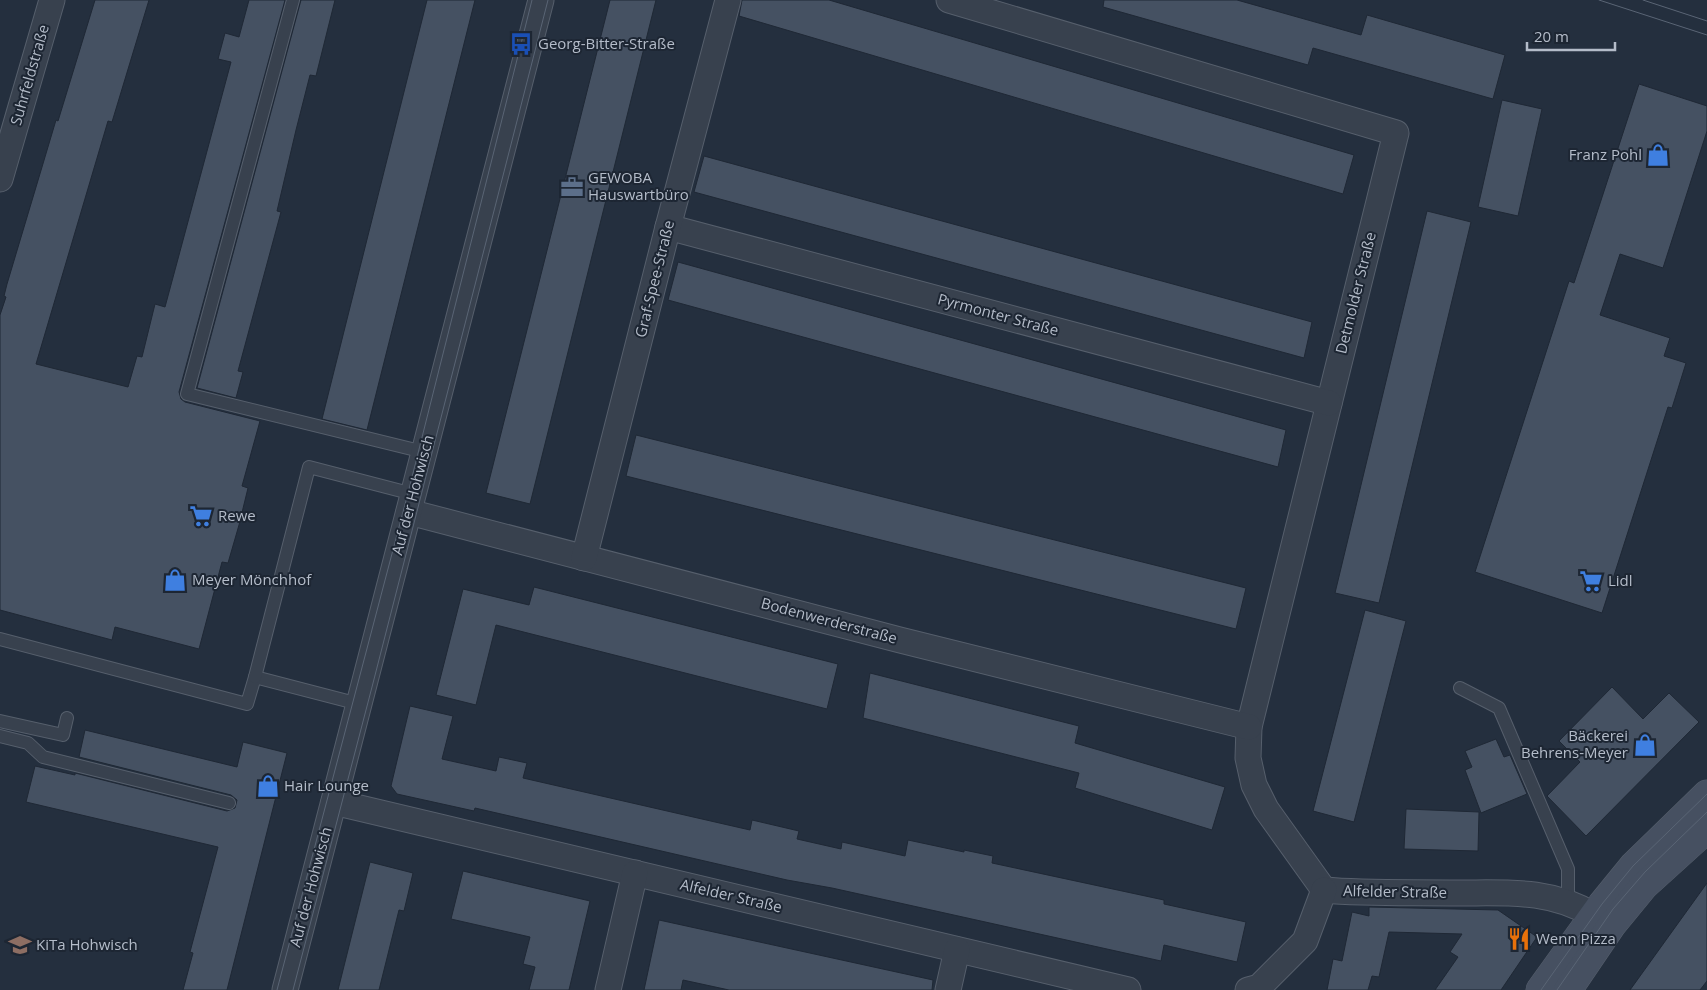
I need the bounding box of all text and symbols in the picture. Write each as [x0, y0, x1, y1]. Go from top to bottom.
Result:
scale bar [1527, 20, 1614, 52]
street label: Suhrfeldstraße [5, 22, 53, 127]
text: 20 m [1534, 26, 1569, 46]
bus stop icon: Georg-Bitter-Straße [508, 31, 534, 57]
place label: Georg-Bitter-Straße [538, 33, 675, 53]
shop icon: Franz Pohl [1645, 142, 1671, 168]
place label: Franz Pohl [1569, 144, 1642, 164]
place label: GEWOBA Hauswartbüro [588, 167, 689, 204]
office icon: GEWOBA Hauswartbüro [559, 174, 585, 200]
street label: Graf-Spee-Straße [630, 218, 678, 339]
street label: Detmolder Straße [1330, 230, 1380, 356]
street label: Pyrmonter Straße [936, 288, 1061, 340]
street label: Auf der Hohwisch [386, 433, 438, 557]
supermarket icon: Rewe [188, 503, 214, 529]
place label: Rewe [218, 505, 256, 525]
shop icon: Meyer Mönchhof [162, 567, 188, 593]
supermarket icon: Lidl [1578, 568, 1604, 594]
place label: Meyer Mönchhof [192, 569, 312, 589]
place label: Lidl [1608, 570, 1633, 590]
street label: Bodenwerderstraße [759, 592, 900, 648]
place label: Bäckerei Behrens-Meyer [1521, 725, 1628, 762]
shop icon: Bäckerei Behrens-Meyer [1632, 732, 1658, 758]
shop icon: Hair Lounge [255, 773, 281, 799]
place label: Hair Lounge [284, 775, 369, 795]
street label: Auf der Hohwisch [284, 825, 336, 949]
street label: Alfelder Straße [678, 874, 784, 916]
street label: Alfelder Straße [1343, 880, 1447, 902]
restaurant icon: Wenn Pizza [1506, 926, 1532, 952]
place label: Wenn Pizza [1536, 928, 1616, 948]
school or university icon: KiTa Hohwisch [7, 932, 33, 958]
place label: KiTa Hohwisch [36, 934, 138, 954]

